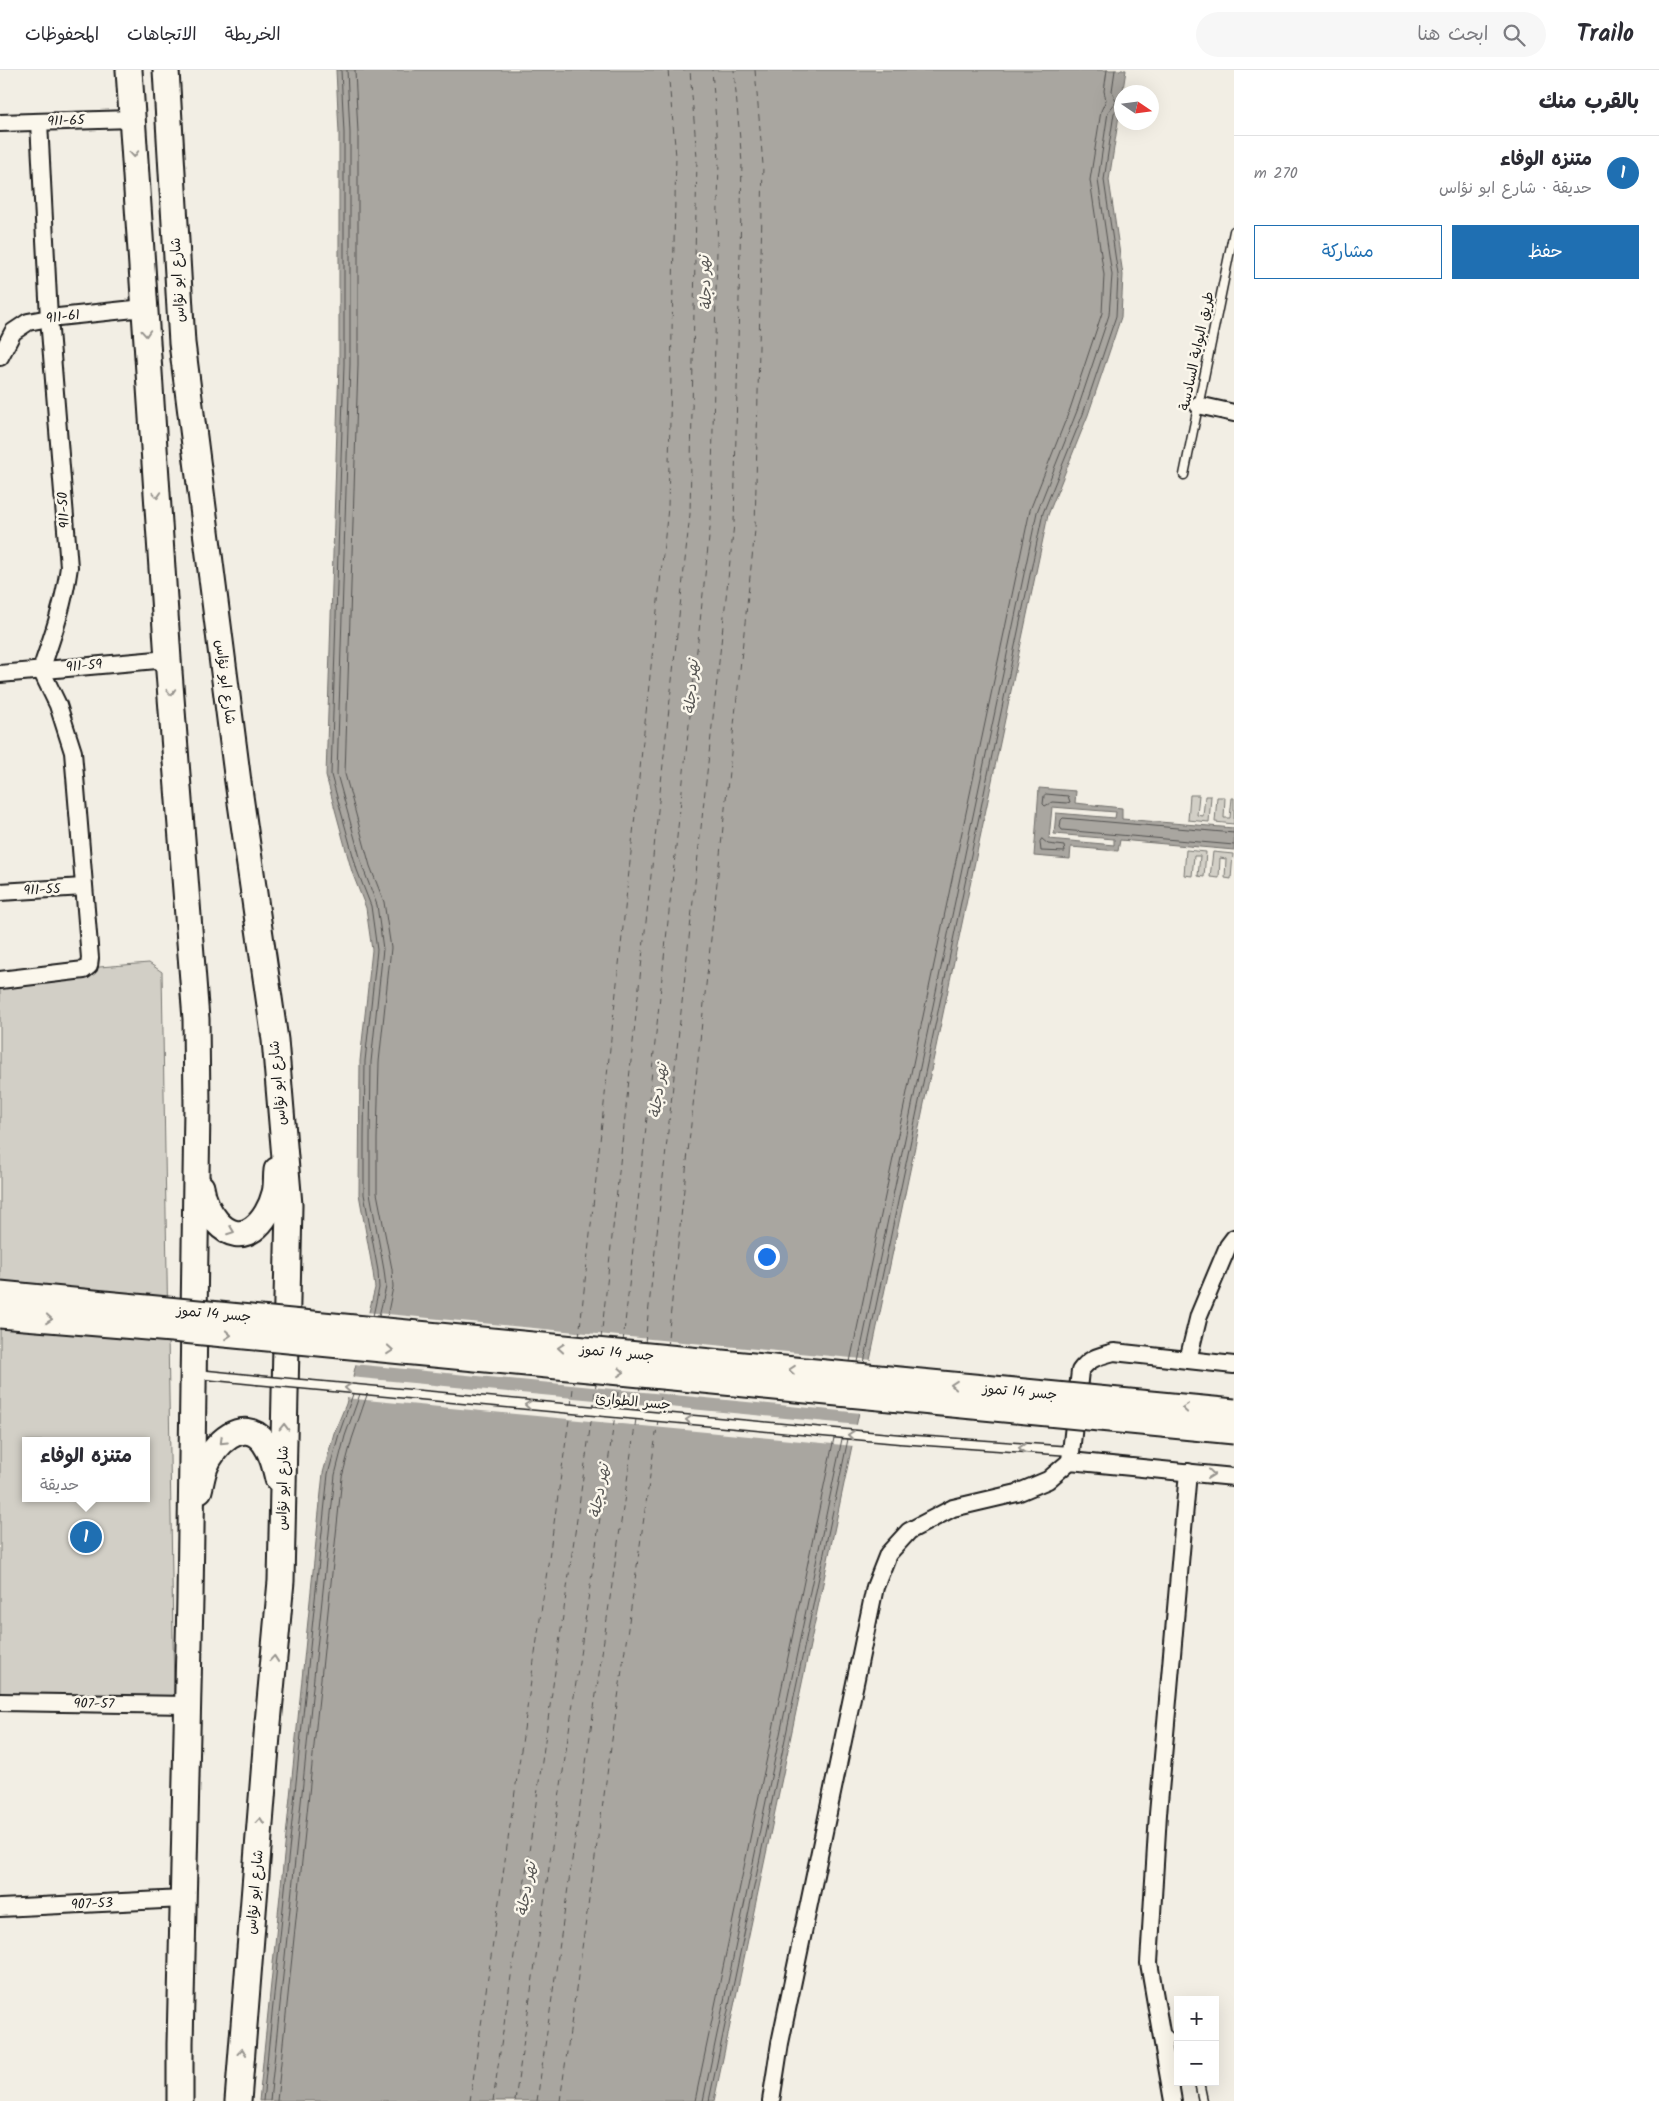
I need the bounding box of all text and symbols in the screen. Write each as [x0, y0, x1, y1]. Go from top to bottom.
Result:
search box [1196, 12, 1546, 57]
text: Trailo [1576, 15, 1634, 54]
text: ابحث هنا [1417, 20, 1488, 50]
text: المحفوظات [25, 21, 99, 50]
text: الاتجاهات [127, 21, 197, 50]
text: الخريطة [225, 21, 281, 50]
icon: search [1500, 21, 1528, 49]
north arrow [1114, 85, 1159, 130]
text: بالقرب منك [1539, 86, 1639, 119]
street label: 911-65 [47, 109, 87, 133]
text: متنزه الوفاء [1500, 145, 1592, 175]
one-way arrow [129, 150, 140, 158]
text: 270 m [1254, 161, 1298, 186]
text: 1 [1621, 161, 1625, 186]
text: حديقة · شارع ابو نؤاس [1439, 176, 1592, 201]
button: مشاركة [1254, 225, 1442, 279]
button: حفظ [1452, 225, 1639, 279]
street label: شارع ابو نؤاس [165, 237, 191, 323]
water label: نهر دجلة [692, 253, 719, 311]
street label: طريق البوابة السادسة [1174, 289, 1220, 413]
street label: 911-61 [45, 304, 81, 330]
one-way arrow [141, 329, 152, 337]
street label: 911-50 [52, 491, 76, 529]
one-way arrow [151, 492, 162, 500]
street label: شارع ابو نؤاس [209, 638, 241, 726]
street label: 911-59 [65, 653, 103, 679]
water label: نهر دجلة [678, 657, 706, 715]
one-way arrow [165, 689, 176, 697]
street label: 911-55 [23, 878, 63, 902]
street label: شارع ابو نؤاس [263, 1040, 293, 1126]
water label: نهر دجلة [643, 1061, 675, 1120]
one-way arrow [226, 1225, 235, 1235]
your location [754, 1244, 780, 1270]
street label: جسر 14 تموز [175, 1300, 252, 1328]
one-way arrow [45, 1313, 53, 1324]
one-way arrow [224, 1329, 232, 1340]
street label: جسر 14 تموز [578, 1339, 655, 1367]
one-way arrow [557, 1342, 565, 1353]
one-way arrow [386, 1344, 394, 1355]
one-way arrow [788, 1365, 796, 1376]
one-way arrow [617, 1367, 625, 1378]
street label: جسر 14 تموز [981, 1378, 1058, 1406]
one-way arrow [950, 1380, 958, 1391]
one-way arrow [344, 1383, 352, 1394]
street label: جسر الطوارئ [594, 1388, 672, 1416]
one-way arrow [523, 1400, 531, 1411]
one-way arrow [1181, 1402, 1189, 1413]
one-way arrow [685, 1415, 693, 1426]
one-way arrow [279, 1422, 290, 1430]
one-way arrow [847, 1430, 855, 1441]
one-way arrow [220, 1435, 229, 1444]
popup [22, 1437, 150, 1502]
text: متنزه الوفاء [40, 1442, 132, 1472]
one-way arrow [1018, 1443, 1026, 1454]
street label: شارع ابو نؤاس [271, 1445, 295, 1531]
water label: نهر دجلة [583, 1460, 617, 1520]
one-way arrow [1207, 1468, 1215, 1479]
text: حديقة [40, 1473, 79, 1498]
pin: 1 [70, 1518, 102, 1556]
one-way arrow [268, 1654, 279, 1662]
street label: 907-57 [73, 1693, 115, 1715]
one-way arrow [255, 1816, 266, 1824]
street label: شارع ابو نؤاس [240, 1849, 270, 1935]
water label: نهر دجلة [510, 1858, 544, 1918]
street label: 907-53 [70, 1892, 114, 1916]
map controls [1174, 1996, 1219, 2086]
button: + [1174, 1996, 1219, 2041]
button: − [1174, 2041, 1219, 2086]
one-way arrow [236, 2048, 247, 2056]

